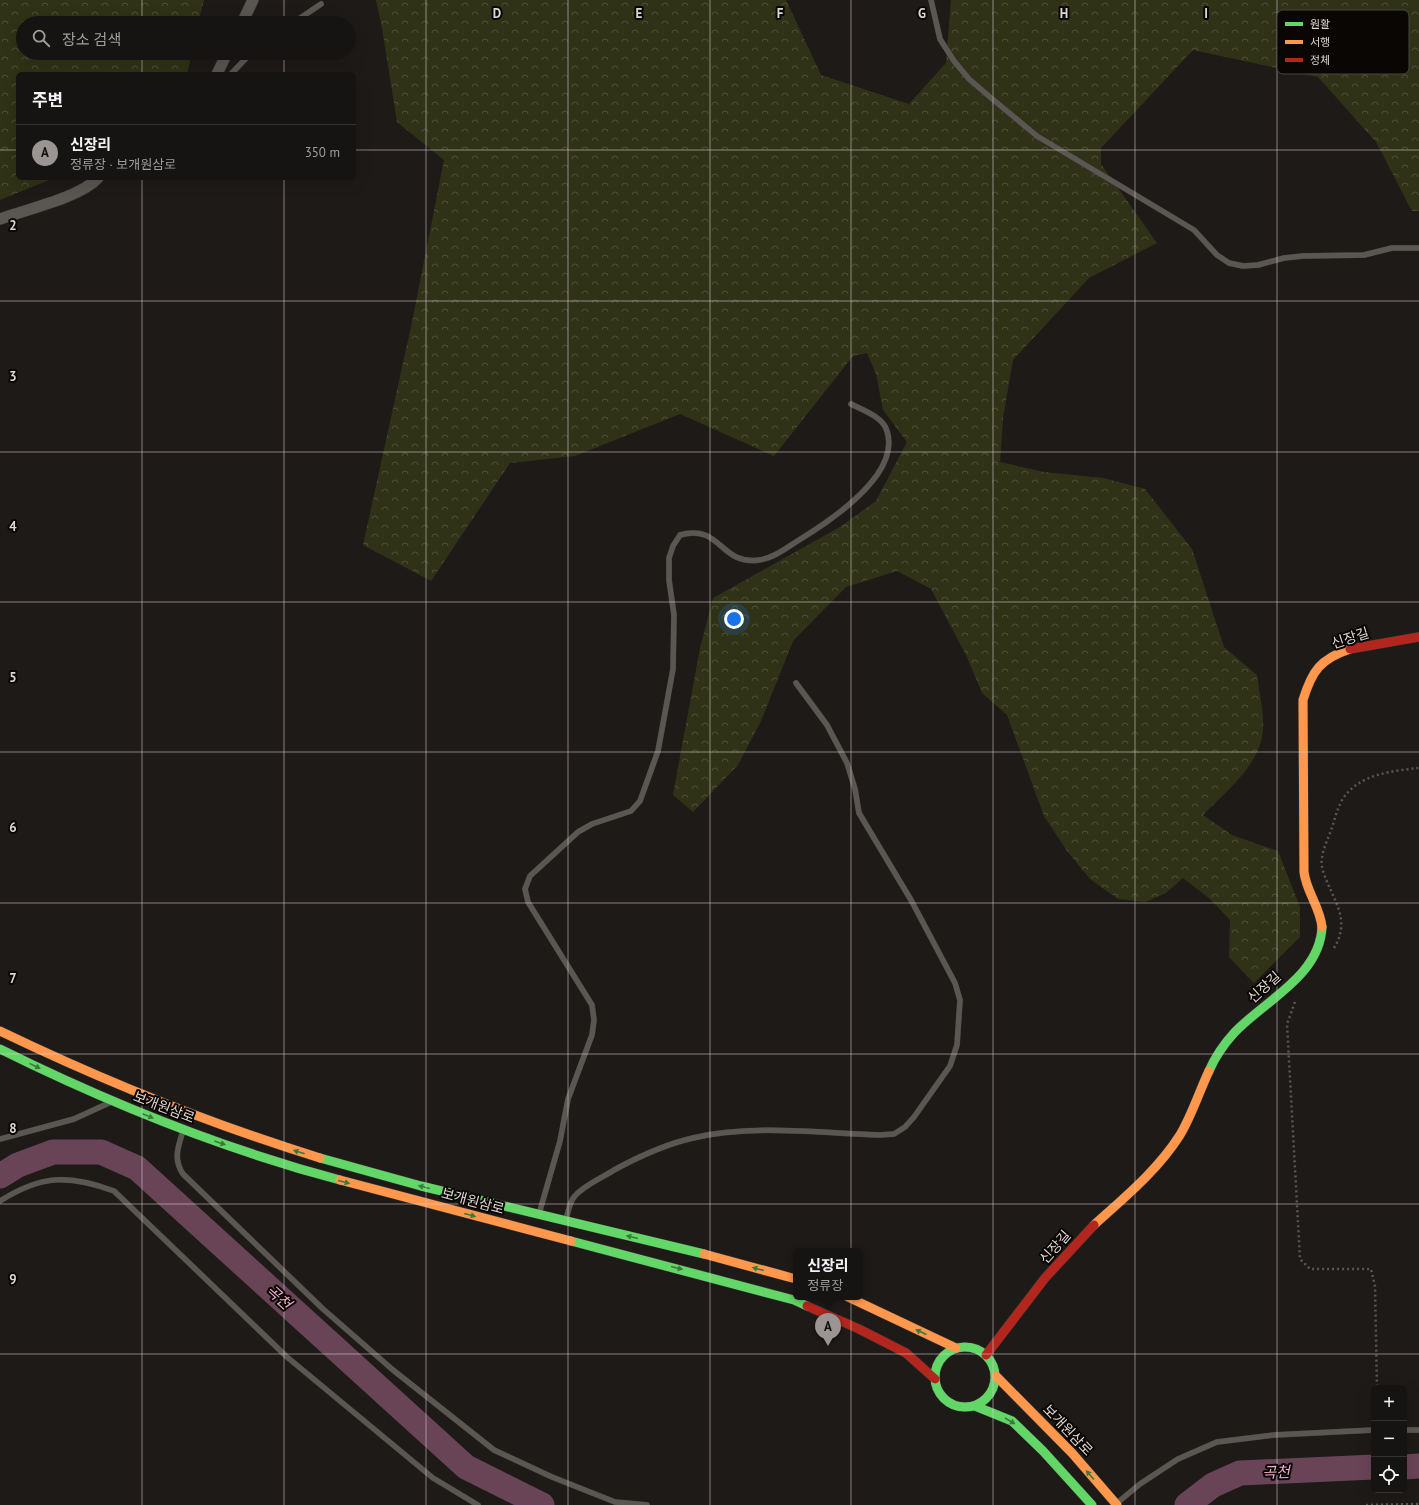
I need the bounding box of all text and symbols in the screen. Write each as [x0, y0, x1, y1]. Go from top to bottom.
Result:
text: D [493, 5, 501, 22]
text: E [636, 5, 643, 22]
text: F [777, 5, 784, 22]
text: G [918, 5, 926, 22]
text: H [1060, 5, 1068, 22]
text: I [1204, 5, 1208, 22]
legend [1277, 10, 1409, 74]
search box [16, 16, 356, 60]
text: 원활 [1310, 17, 1330, 31]
icon: search [30, 27, 52, 49]
text: 장소 검색 [62, 30, 121, 49]
text: 서행 [1310, 35, 1330, 49]
text: 정체 [1310, 53, 1330, 67]
text: 주변 [32, 89, 63, 111]
text: 신장리 [70, 135, 111, 154]
text: A [41, 144, 49, 161]
text: 350 m [305, 144, 340, 161]
text: 정류장 · 보개원삼로 [70, 156, 176, 173]
text: 2 [9, 217, 17, 234]
text: 3 [9, 368, 17, 385]
text: 4 [9, 518, 17, 535]
your location [724, 609, 744, 629]
street label: 신장길 [1329, 623, 1371, 653]
text: 5 [9, 669, 17, 686]
text: 6 [9, 819, 17, 836]
street label: 신장길 [1244, 967, 1284, 1007]
text: 7 [9, 970, 17, 987]
one-way arrow [29, 1063, 41, 1069]
street label: 보개원삼로 [131, 1087, 197, 1127]
one-way arrow [142, 1114, 154, 1120]
text: 8 [9, 1120, 17, 1137]
one-way arrow [215, 1140, 227, 1146]
one-way arrow [293, 1149, 305, 1155]
one-way arrow [338, 1179, 351, 1185]
one-way arrow [418, 1184, 430, 1190]
street label: 보개원삼로 [440, 1184, 507, 1218]
one-way arrow [464, 1212, 476, 1218]
street label: 신장길 [1036, 1227, 1074, 1267]
one-way arrow [626, 1233, 639, 1239]
popup [793, 1248, 863, 1300]
text: 신장리 [807, 1256, 849, 1275]
one-way arrow [671, 1266, 684, 1272]
one-way arrow [752, 1266, 764, 1272]
text: 9 [9, 1271, 17, 1288]
text: 정류장 [807, 1277, 843, 1294]
water label: 곡천 [262, 1281, 297, 1315]
pin: A [815, 1313, 841, 1346]
one-way arrow [915, 1329, 926, 1335]
map controls [1371, 1385, 1407, 1493]
button: + [1371, 1385, 1407, 1421]
street label: 보개원삼로 [1039, 1401, 1097, 1459]
one-way arrow [1004, 1418, 1016, 1425]
button: − [1371, 1421, 1407, 1457]
button: locate [1371, 1457, 1407, 1493]
water label: 곡천 [1262, 1462, 1292, 1482]
one-way arrow [1086, 1469, 1095, 1480]

